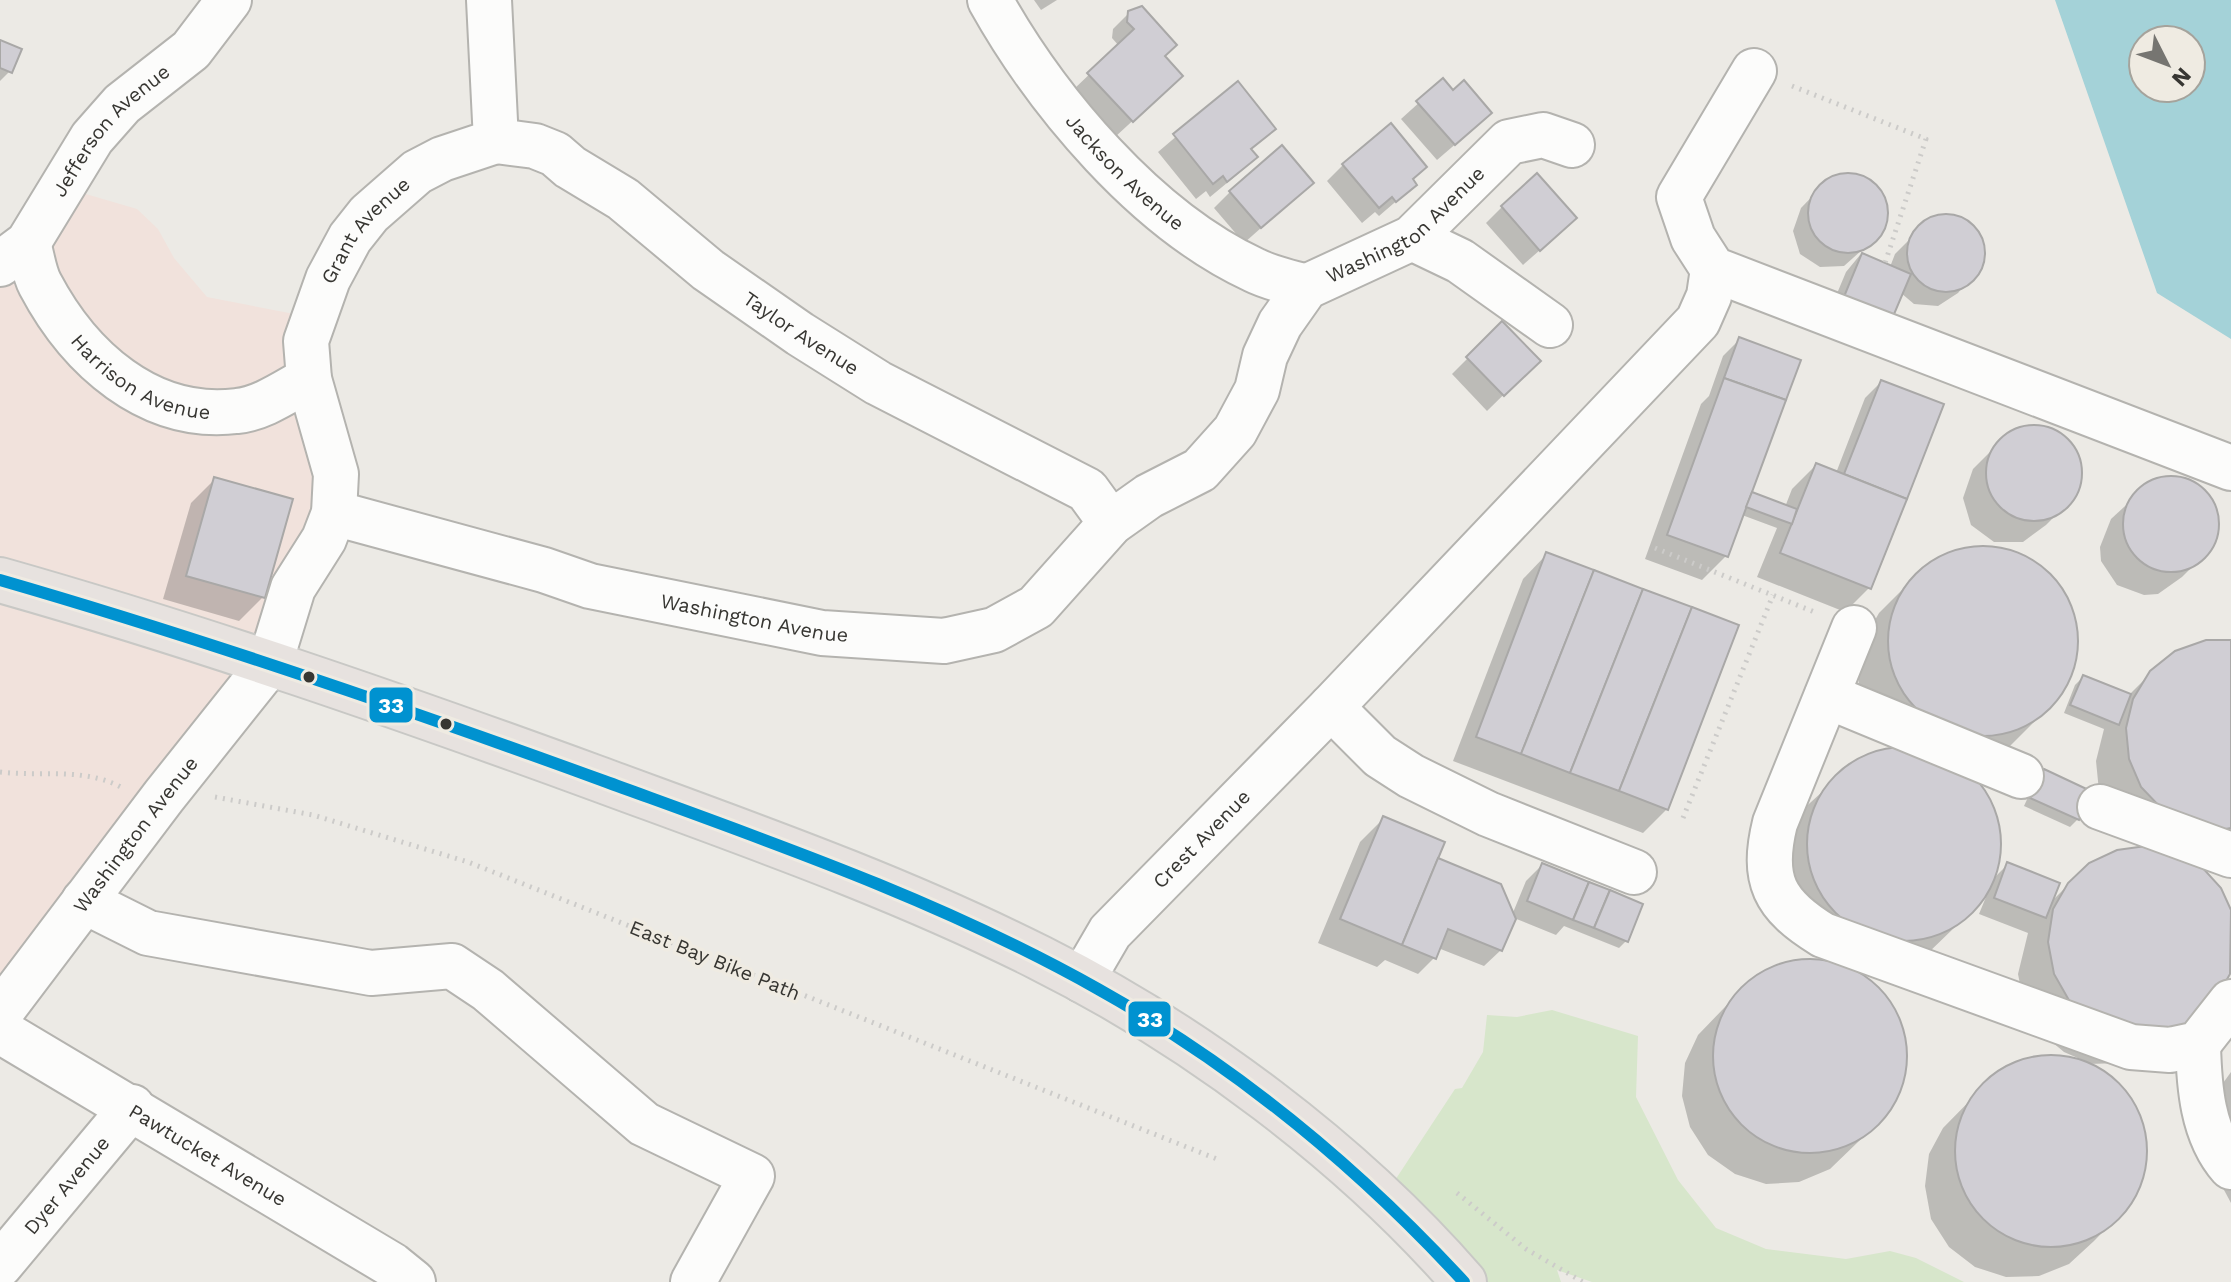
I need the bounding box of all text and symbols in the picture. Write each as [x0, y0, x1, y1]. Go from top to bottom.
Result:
north arrow [2127, 24, 2207, 104]
street label: Jefferson Avenue [47, 59, 174, 201]
text: N [2167, 63, 2196, 91]
street label: Jackson Avenue [1061, 109, 1189, 235]
street label: Washington Avenue [1322, 161, 1490, 288]
street label: Grant Avenue [316, 172, 415, 288]
street label: Taylor Avenue [739, 286, 863, 380]
street label: Harrison Avenue [66, 329, 211, 424]
street label: Washington Avenue [659, 589, 849, 647]
unlabelled marker [301, 669, 317, 685]
line badge: 33 [368, 686, 414, 724]
text: 33 [378, 693, 404, 718]
unlabelled marker [438, 716, 454, 732]
street label: Washington Avenue [68, 752, 203, 918]
street label: Crest Avenue [1148, 785, 1255, 893]
street label: East Bay Bike Path [626, 915, 804, 1005]
line badge: 33 [1127, 1000, 1172, 1038]
text: 33 [1137, 1007, 1163, 1032]
street label: Pawtucket Avenue [125, 1099, 291, 1211]
street label: Dyer Avenue [19, 1131, 115, 1239]

